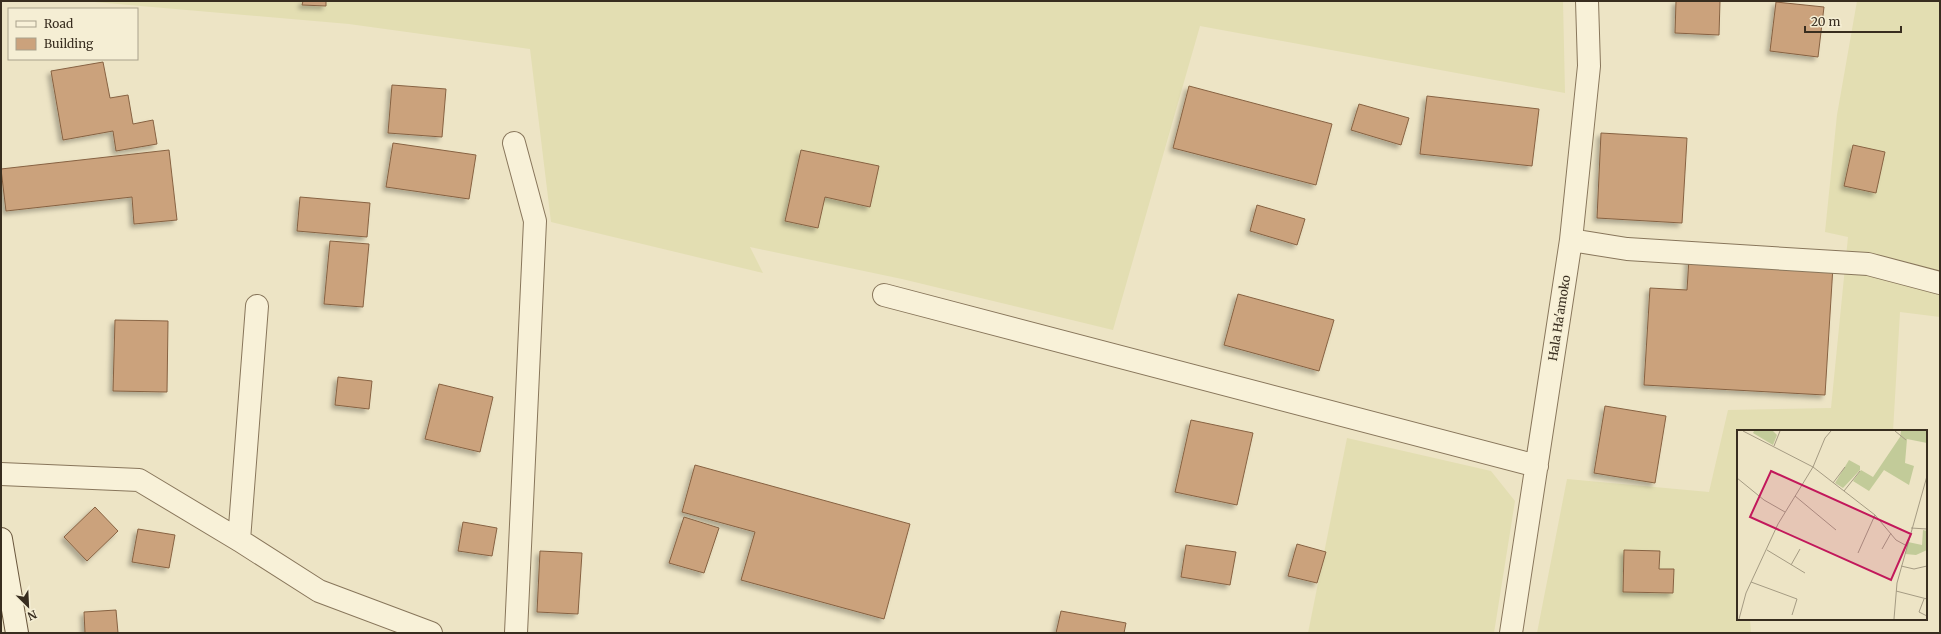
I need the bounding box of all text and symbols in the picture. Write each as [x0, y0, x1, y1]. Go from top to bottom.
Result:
legend [8, 8, 138, 60]
scale bar [1805, 8, 1901, 34]
text: 20 m [1811, 14, 1840, 29]
text: Road [44, 16, 73, 31]
text: Building [44, 36, 94, 51]
street label: Hala Ha'amoko [1545, 274, 1573, 362]
inset map [1737, 430, 1927, 620]
north arrow [8, 586, 48, 626]
text: N [25, 607, 39, 623]

